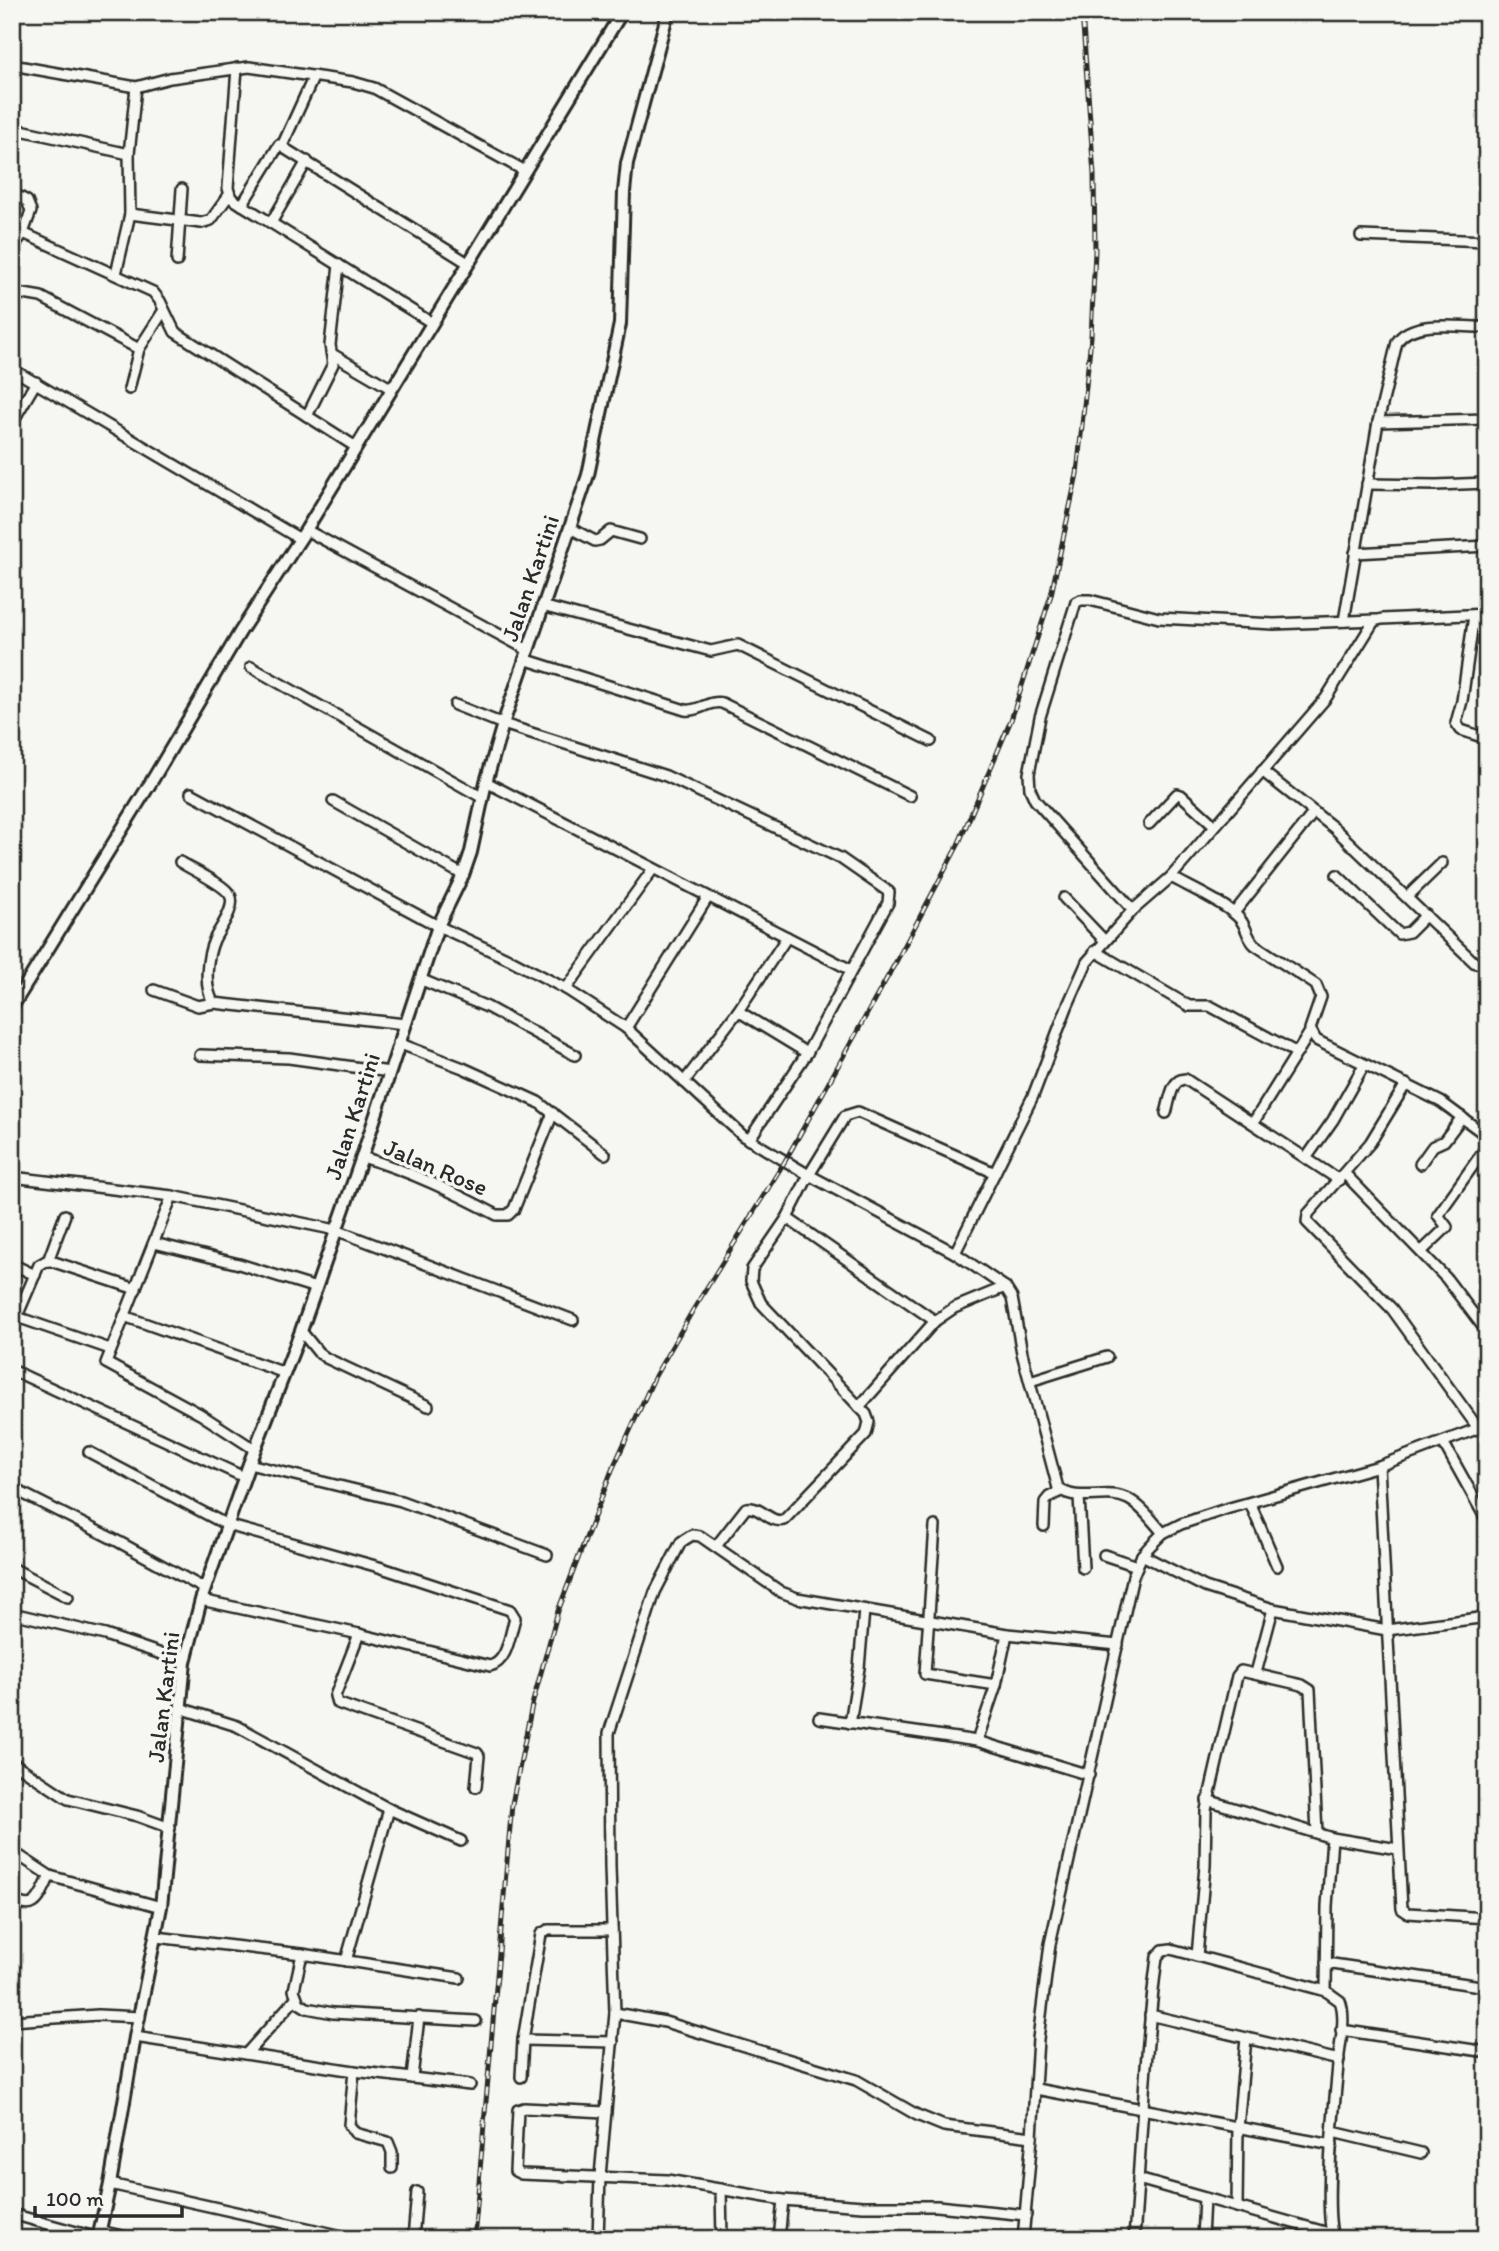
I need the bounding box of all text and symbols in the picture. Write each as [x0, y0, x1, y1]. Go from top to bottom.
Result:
street label: Jalan Kartini [495, 511, 565, 645]
street label: Jalan Kartini [318, 1049, 386, 1183]
street label: Jalan Rose [380, 1132, 492, 1202]
street label: Jalan Kartini [141, 1630, 185, 1764]
scale bar [35, 2174, 182, 2218]
text: 100 m [46, 2186, 104, 2211]

